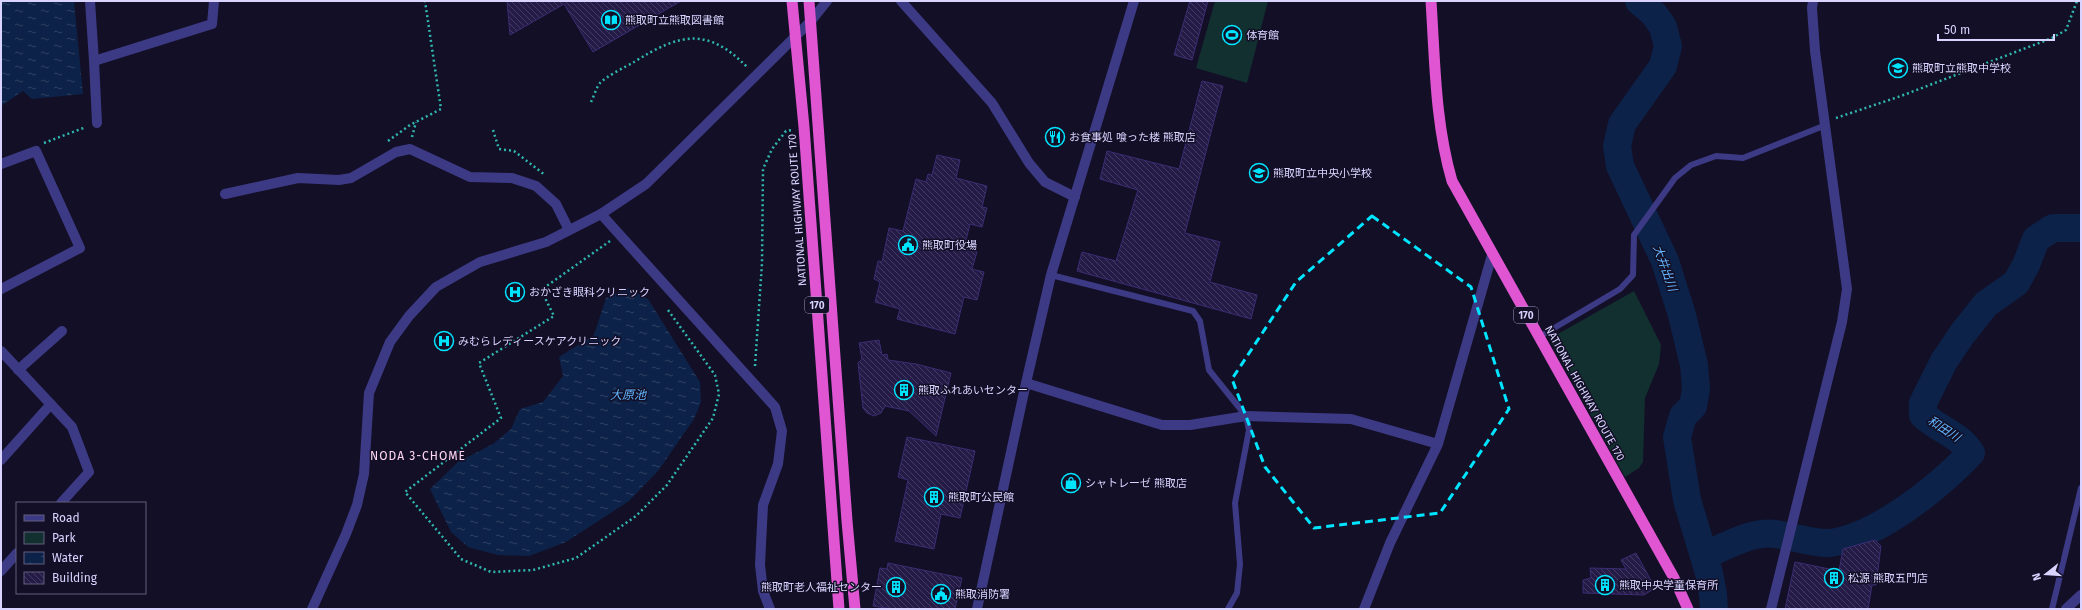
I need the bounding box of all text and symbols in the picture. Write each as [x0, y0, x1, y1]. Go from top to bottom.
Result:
library icon: 熊取町立熊取図書館 [600, 9, 622, 31]
place label: 熊取町立熊取図書館 [625, 14, 724, 27]
scale bar [1938, 16, 2054, 42]
text: 50 m [1944, 23, 1970, 37]
sports icon: 体育館 [1221, 24, 1243, 46]
place label: 体育館 [1246, 29, 1279, 42]
school or university icon: 熊取町立熊取中学校 [1887, 57, 1909, 79]
place label: 熊取町立熊取中学校 [1912, 62, 2011, 75]
restaurant icon: お食事処 喰った楼 熊取店 [1044, 126, 1066, 148]
place label: お食事処 喰った楼 熊取店 [1069, 131, 1196, 144]
street label: NATIONAL HIGHWAY ROUTE 170 [786, 133, 809, 287]
school or university icon: 熊取町立中央小学校 [1248, 162, 1270, 184]
place label: 熊取町立中央小学校 [1273, 167, 1372, 180]
public building icon: 熊取町役場 [897, 234, 919, 256]
place label: 熊取町役場 [922, 239, 977, 252]
water label: 大井出川 [1650, 243, 1680, 295]
hospital icon: おかざき眼科クリニック [504, 281, 526, 303]
place label: おかざき眼科クリニック [529, 286, 650, 299]
road number: 170 [805, 297, 829, 313]
road number: 170 [1514, 307, 1538, 323]
street label: NATIONAL HIGHWAY ROUTE 170 [1542, 323, 1627, 463]
hospital icon: みむらレディースケアクリニック [433, 330, 455, 352]
place label: みむらレディースケアクリニック [458, 335, 621, 348]
building icon: 熊取ふれあいセンター [893, 379, 915, 401]
place label: 熊取ふれあいセンター [918, 384, 1028, 397]
water label: 大原池 [610, 388, 647, 402]
water label: 和田川 [1925, 413, 1965, 446]
district label: NODA 3-CHOME [370, 449, 466, 463]
shop icon: シャトレーゼ 熊取店 [1060, 472, 1082, 494]
place label: シャトレーゼ 熊取店 [1085, 477, 1187, 490]
building icon: 熊取町公民館 [923, 486, 945, 508]
place label: 熊取町公民館 [948, 491, 1014, 504]
legend [16, 502, 146, 594]
text: Road [52, 511, 80, 525]
text: Park [52, 531, 76, 545]
text: Water [52, 551, 84, 565]
north arrow [2026, 554, 2066, 594]
building icon: 松源 熊取五門店 [1823, 567, 1845, 589]
text: Building [52, 571, 98, 585]
text: N [2030, 571, 2044, 582]
place label: 松源 熊取五門店 [1848, 572, 1928, 585]
building icon: 熊取中央学童保育所 [1594, 574, 1616, 596]
building icon: 熊取町老人福祉センター [885, 576, 907, 598]
place label: 熊取中央学童保育所 [1619, 579, 1719, 592]
place label: 熊取町老人福祉センター [761, 581, 882, 594]
public building icon: 熊取消防署 [930, 583, 952, 605]
place label: 熊取消防署 [955, 588, 1010, 601]

